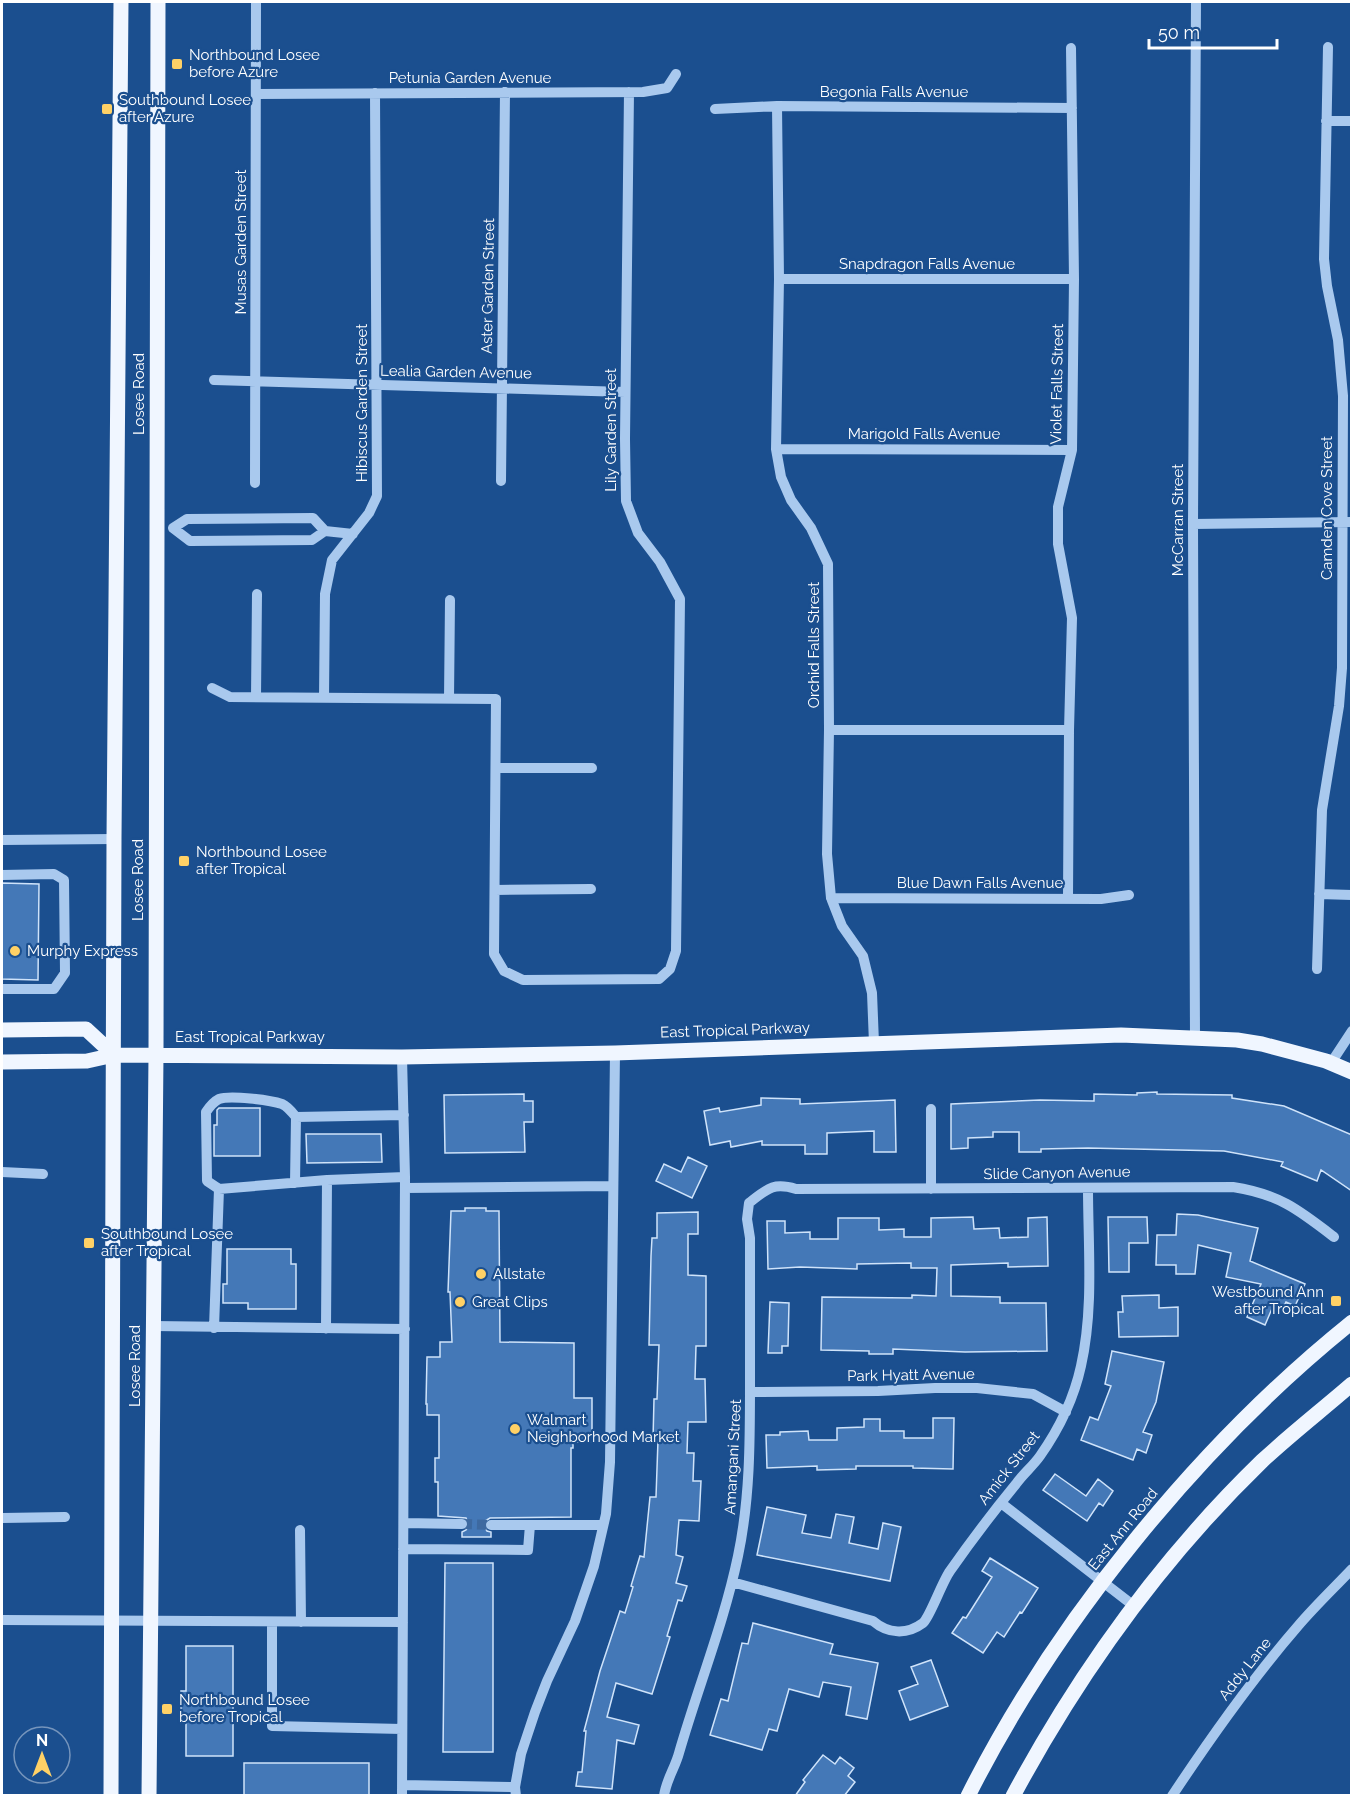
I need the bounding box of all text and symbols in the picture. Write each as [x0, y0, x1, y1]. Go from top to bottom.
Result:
scale bar [1149, 12, 1276, 50]
text: 50 m [1158, 22, 1200, 43]
place label: Northbound Losee before Azure [189, 46, 320, 81]
marker: Northbound Losee before Azure [170, 57, 184, 71]
street label: Petunia Garden Avenue [389, 69, 552, 87]
street label: Begonia Falls Avenue [820, 83, 968, 101]
place label: Southbound Losee after Azure [119, 91, 251, 126]
marker: Southbound Losee after Azure [100, 102, 114, 116]
street label: Musas Garden Street [232, 170, 250, 314]
street label: Aster Garden Street [478, 218, 498, 354]
street label: Snapdragon Falls Avenue [839, 255, 1015, 273]
street label: Violet Falls Street [1047, 323, 1067, 445]
street label: Hibiscus Garden Street [353, 324, 371, 482]
street label: Losee Road [130, 353, 148, 435]
street label: Lealia Garden Avenue [380, 362, 532, 382]
street label: Lily Garden Street [602, 368, 620, 492]
street label: Marigold Falls Avenue [848, 425, 1001, 443]
street label: Camden Cove Street [1318, 436, 1336, 580]
street label: McCarran Street [1169, 464, 1187, 576]
street label: Orchid Falls Street [805, 582, 823, 708]
street label: Losee Road [129, 839, 147, 921]
place label: Northbound Losee after Tropical [196, 843, 327, 878]
marker: Northbound Losee after Tropical [177, 854, 191, 868]
street label: Blue Dawn Falls Avenue [897, 874, 1063, 892]
place label: Murphy Express [27, 942, 138, 960]
marker: Murphy Express [8, 944, 22, 958]
street label: East Tropical Parkway [660, 1018, 810, 1042]
street label: East Tropical Parkway [175, 1028, 325, 1046]
street label: Slide Canyon Avenue [983, 1163, 1131, 1183]
place label: Southbound Losee after Tropical [101, 1225, 233, 1260]
marker: Southbound Losee after Tropical [82, 1236, 96, 1250]
place label: Allstate [493, 1265, 546, 1283]
marker: Allstate [474, 1267, 488, 1281]
place label: Westbound Ann after Tropical [1212, 1283, 1325, 1318]
place label: Great Clips [472, 1293, 548, 1311]
marker: Westbound Ann after Tropical [1329, 1294, 1343, 1308]
marker: Great Clips [453, 1295, 467, 1309]
street label: Losee Road [126, 1325, 144, 1407]
street label: Park Hyatt Avenue [847, 1365, 975, 1385]
street label: Amangani Street [721, 1399, 745, 1515]
place label: Walmart Neighborhood Market [527, 1411, 680, 1446]
marker: Walmart Neighborhood Market [508, 1422, 522, 1436]
street label: Amick Street [975, 1427, 1043, 1509]
street label: East Ann Road [1084, 1484, 1162, 1574]
street label: Addy Lane [1215, 1634, 1275, 1704]
place label: Northbound Losee before Tropical [179, 1691, 310, 1726]
marker: Northbound Losee before Tropical [160, 1702, 174, 1716]
north arrow [12, 1725, 72, 1785]
text: N [36, 1731, 48, 1750]

